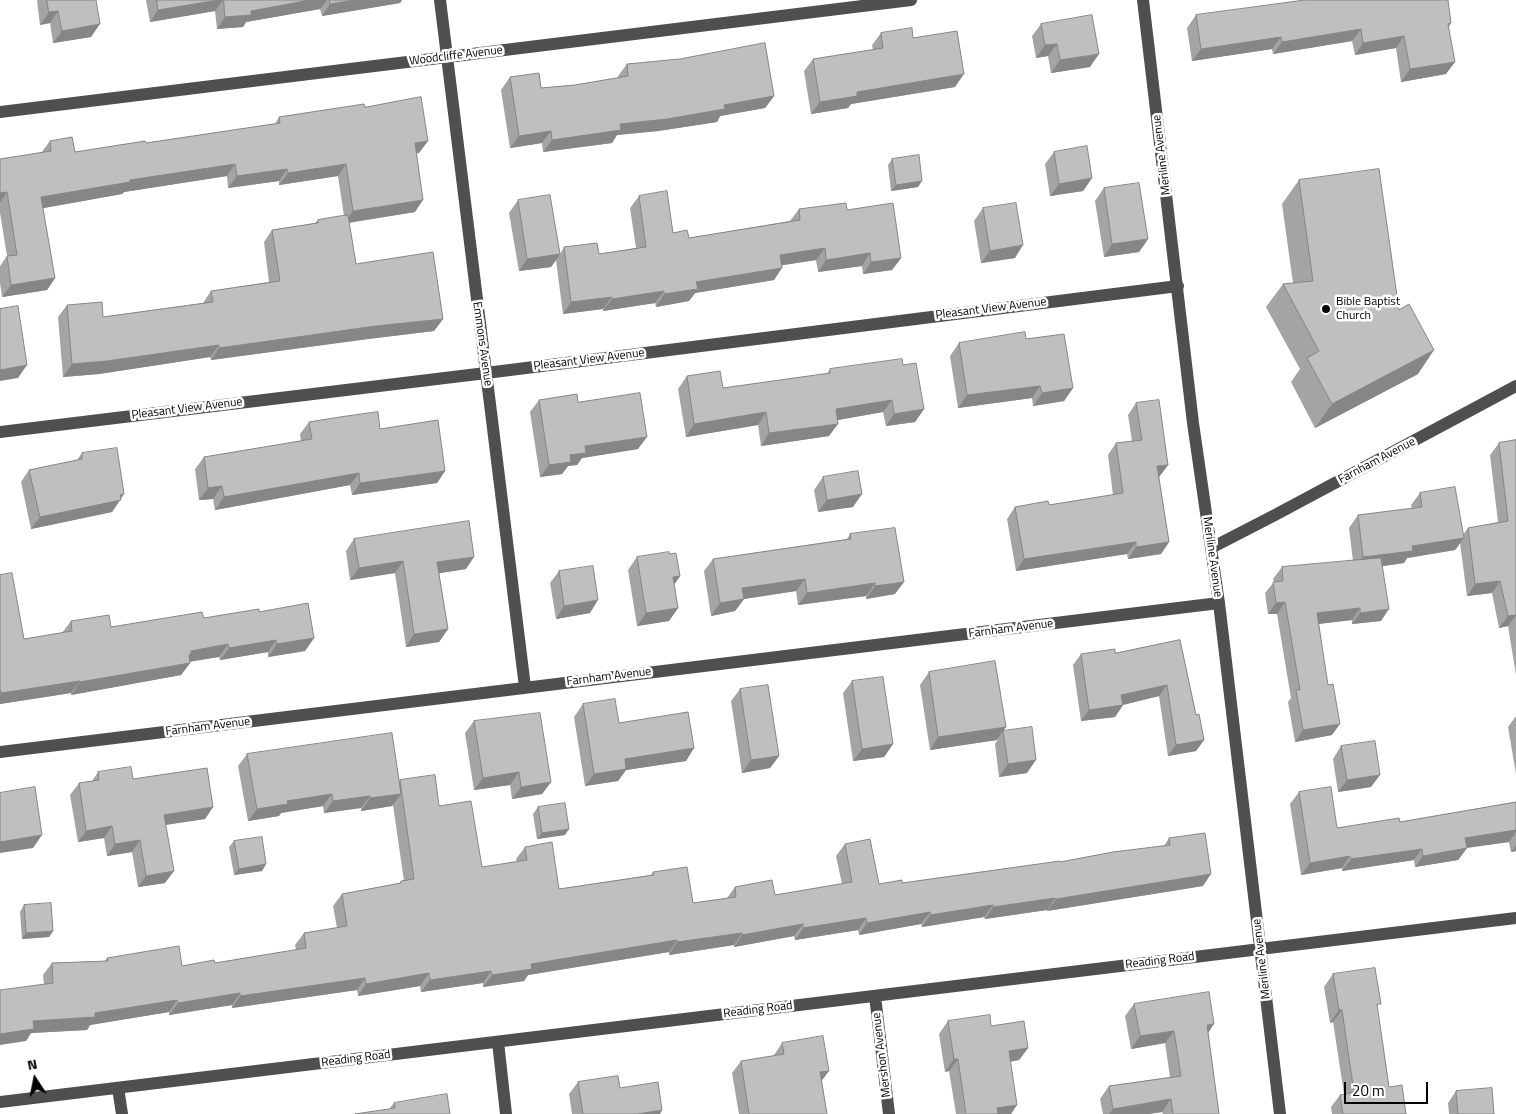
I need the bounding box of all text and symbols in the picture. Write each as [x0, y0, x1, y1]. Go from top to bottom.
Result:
street label: Woodcliffe Avenue [408, 43, 504, 69]
street label: Meriline Avenue [1150, 114, 1174, 196]
street label: Pleasant View Avenue [935, 295, 1047, 323]
place label: Bible Baptist Church [1336, 295, 1400, 323]
street label: Emmons Avenue [469, 301, 495, 387]
marker: Bible Baptist Church [1320, 303, 1332, 315]
street label: Pleasant View Avenue [533, 346, 645, 374]
street label: Pleasant View Avenue [131, 395, 243, 423]
street label: Farnham Avenue [1336, 435, 1418, 487]
street label: Meriline Avenue [1199, 516, 1225, 598]
street label: Farnham Avenue [968, 617, 1054, 641]
street label: Farnham Avenue [566, 665, 652, 689]
street label: Farnham Avenue [165, 715, 251, 739]
street label: Meriline Avenue [1250, 918, 1274, 1000]
street label: Reading Road [1125, 950, 1195, 972]
street label: Reading Road [723, 999, 793, 1021]
street label: Mershon Avenue [870, 1012, 894, 1098]
street label: Reading Road [321, 1048, 391, 1070]
text: N [25, 1053, 39, 1075]
north arrow [10, 1054, 60, 1104]
scale bar [1346, 1072, 1430, 1104]
text: 20 m [1352, 1079, 1385, 1102]

